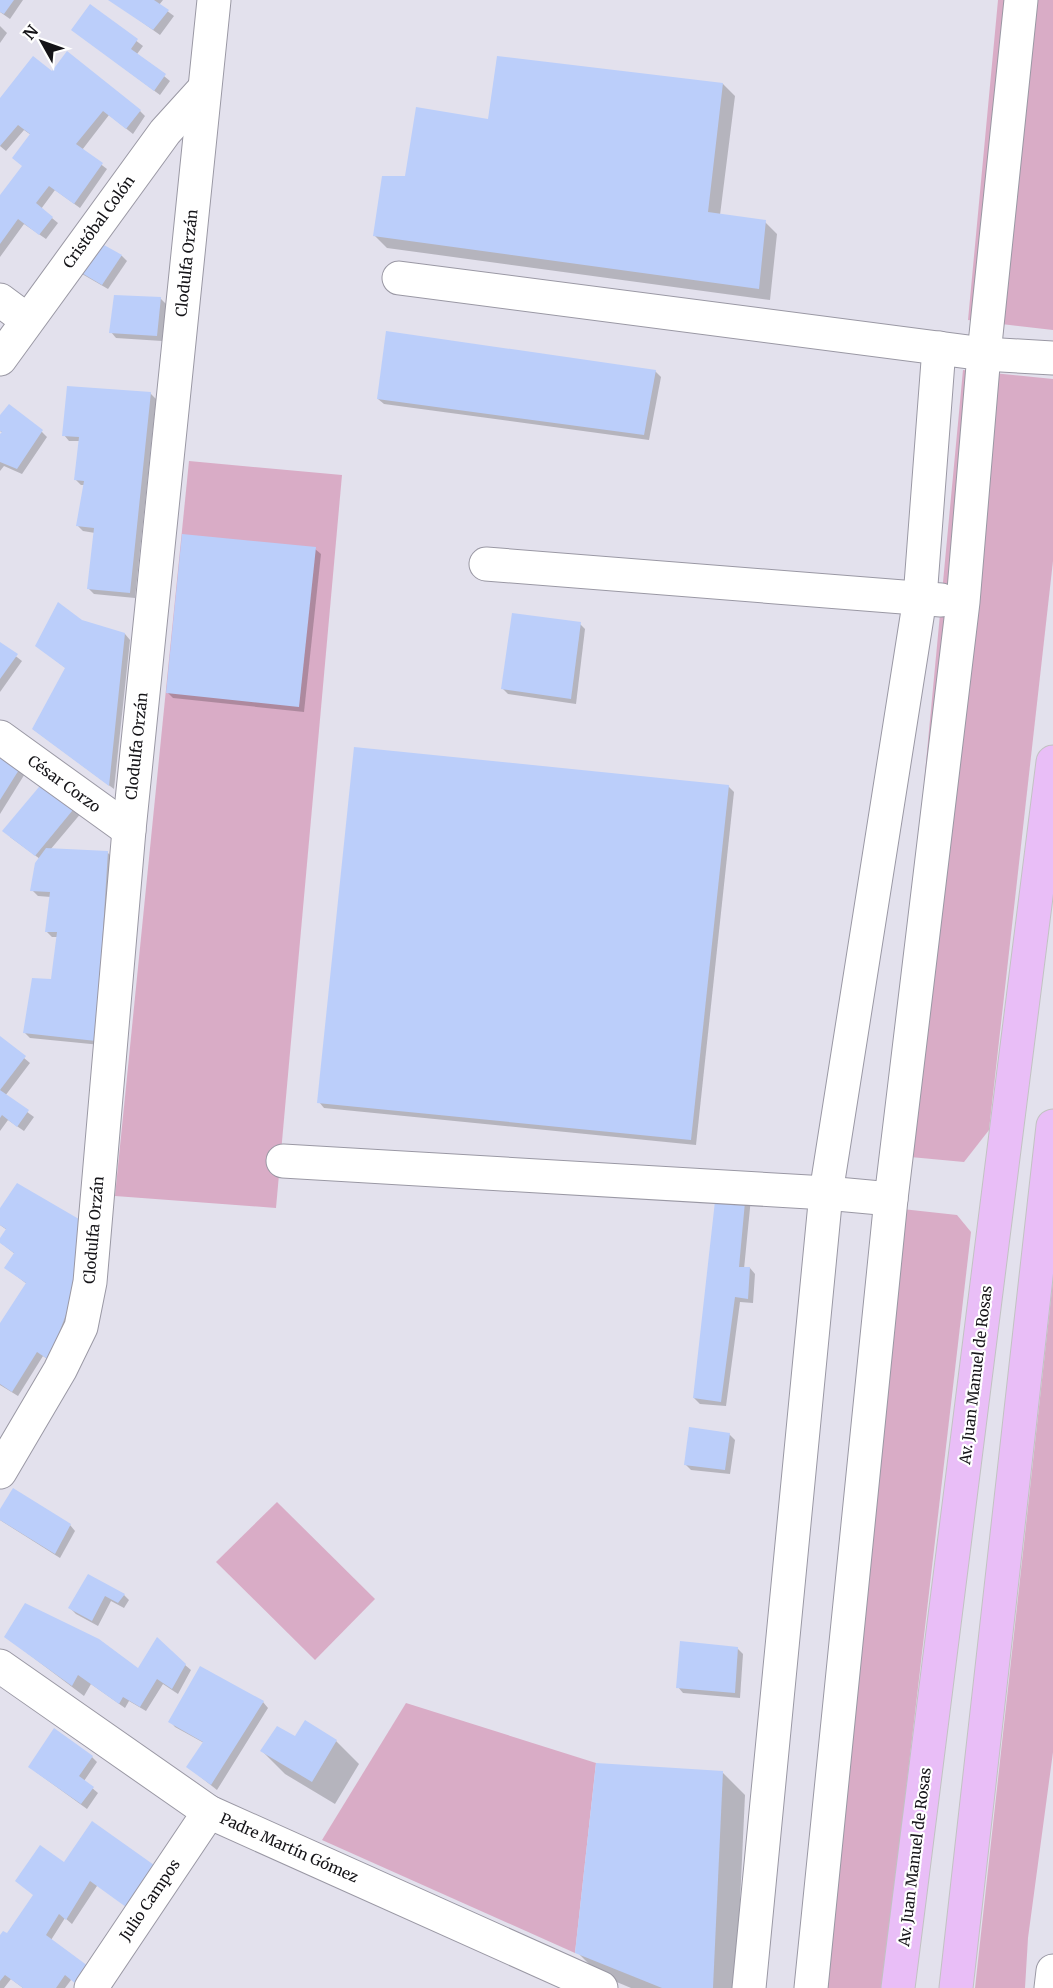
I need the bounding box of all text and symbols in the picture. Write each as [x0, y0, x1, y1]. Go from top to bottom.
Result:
north arrow [12, 12, 72, 72]
text: N [19, 21, 42, 44]
street label: Cristóbal Colón [59, 172, 139, 272]
street label: Clodulfa Orzán [171, 208, 202, 318]
street label: Clodulfa Orzán [121, 691, 152, 801]
street label: César Corzo [24, 751, 105, 817]
street label: Clodulfa Orzán [79, 1175, 108, 1285]
street label: Av. Juan Manuel de Rosas [955, 1284, 996, 1467]
street label: Av. Juan Manuel de Rosas [894, 1766, 935, 1949]
street label: Padre Martín Gómez [217, 1809, 361, 1887]
street label: Julio Campos [115, 1855, 184, 1945]

